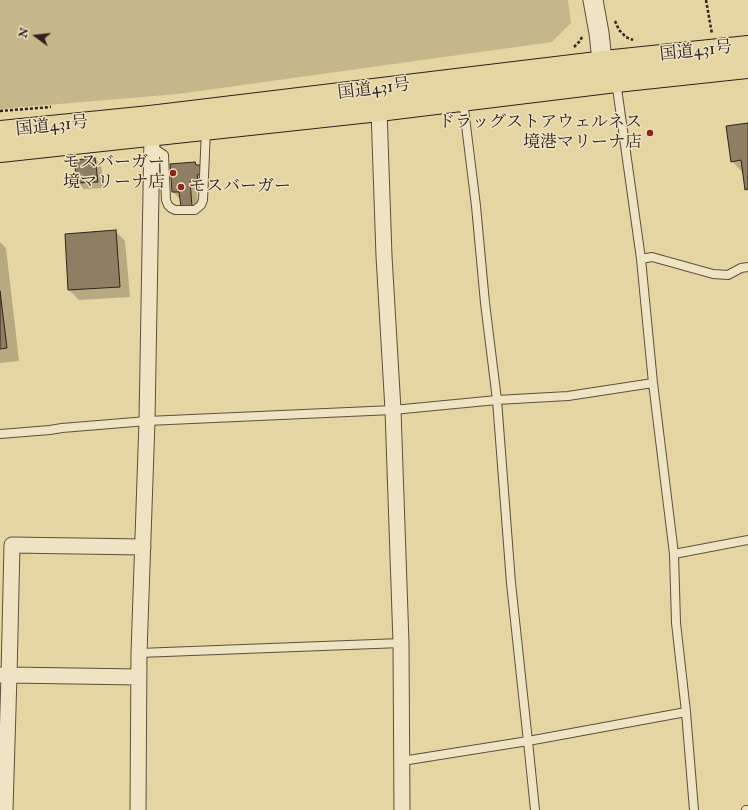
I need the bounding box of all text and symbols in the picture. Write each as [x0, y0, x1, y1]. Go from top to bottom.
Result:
north arrow [16, 16, 56, 56]
text: N [16, 26, 31, 39]
street label: 国道431号 [659, 38, 733, 66]
street label: 国道431号 [337, 75, 411, 105]
street label: 国道431号 [15, 113, 89, 141]
place label: ドラッグストアウェルネス 境港マリーナ店 [438, 113, 642, 153]
marker: ドラッグストアウェルネス 境港マリーナ店 [645, 128, 655, 138]
place label: モスバーガー 境マリーナ店 [63, 153, 165, 193]
marker: モスバーガー 境マリーナ店 [168, 168, 178, 178]
place label: モスバーガー [189, 177, 291, 197]
marker: モスバーガー [176, 182, 186, 192]

